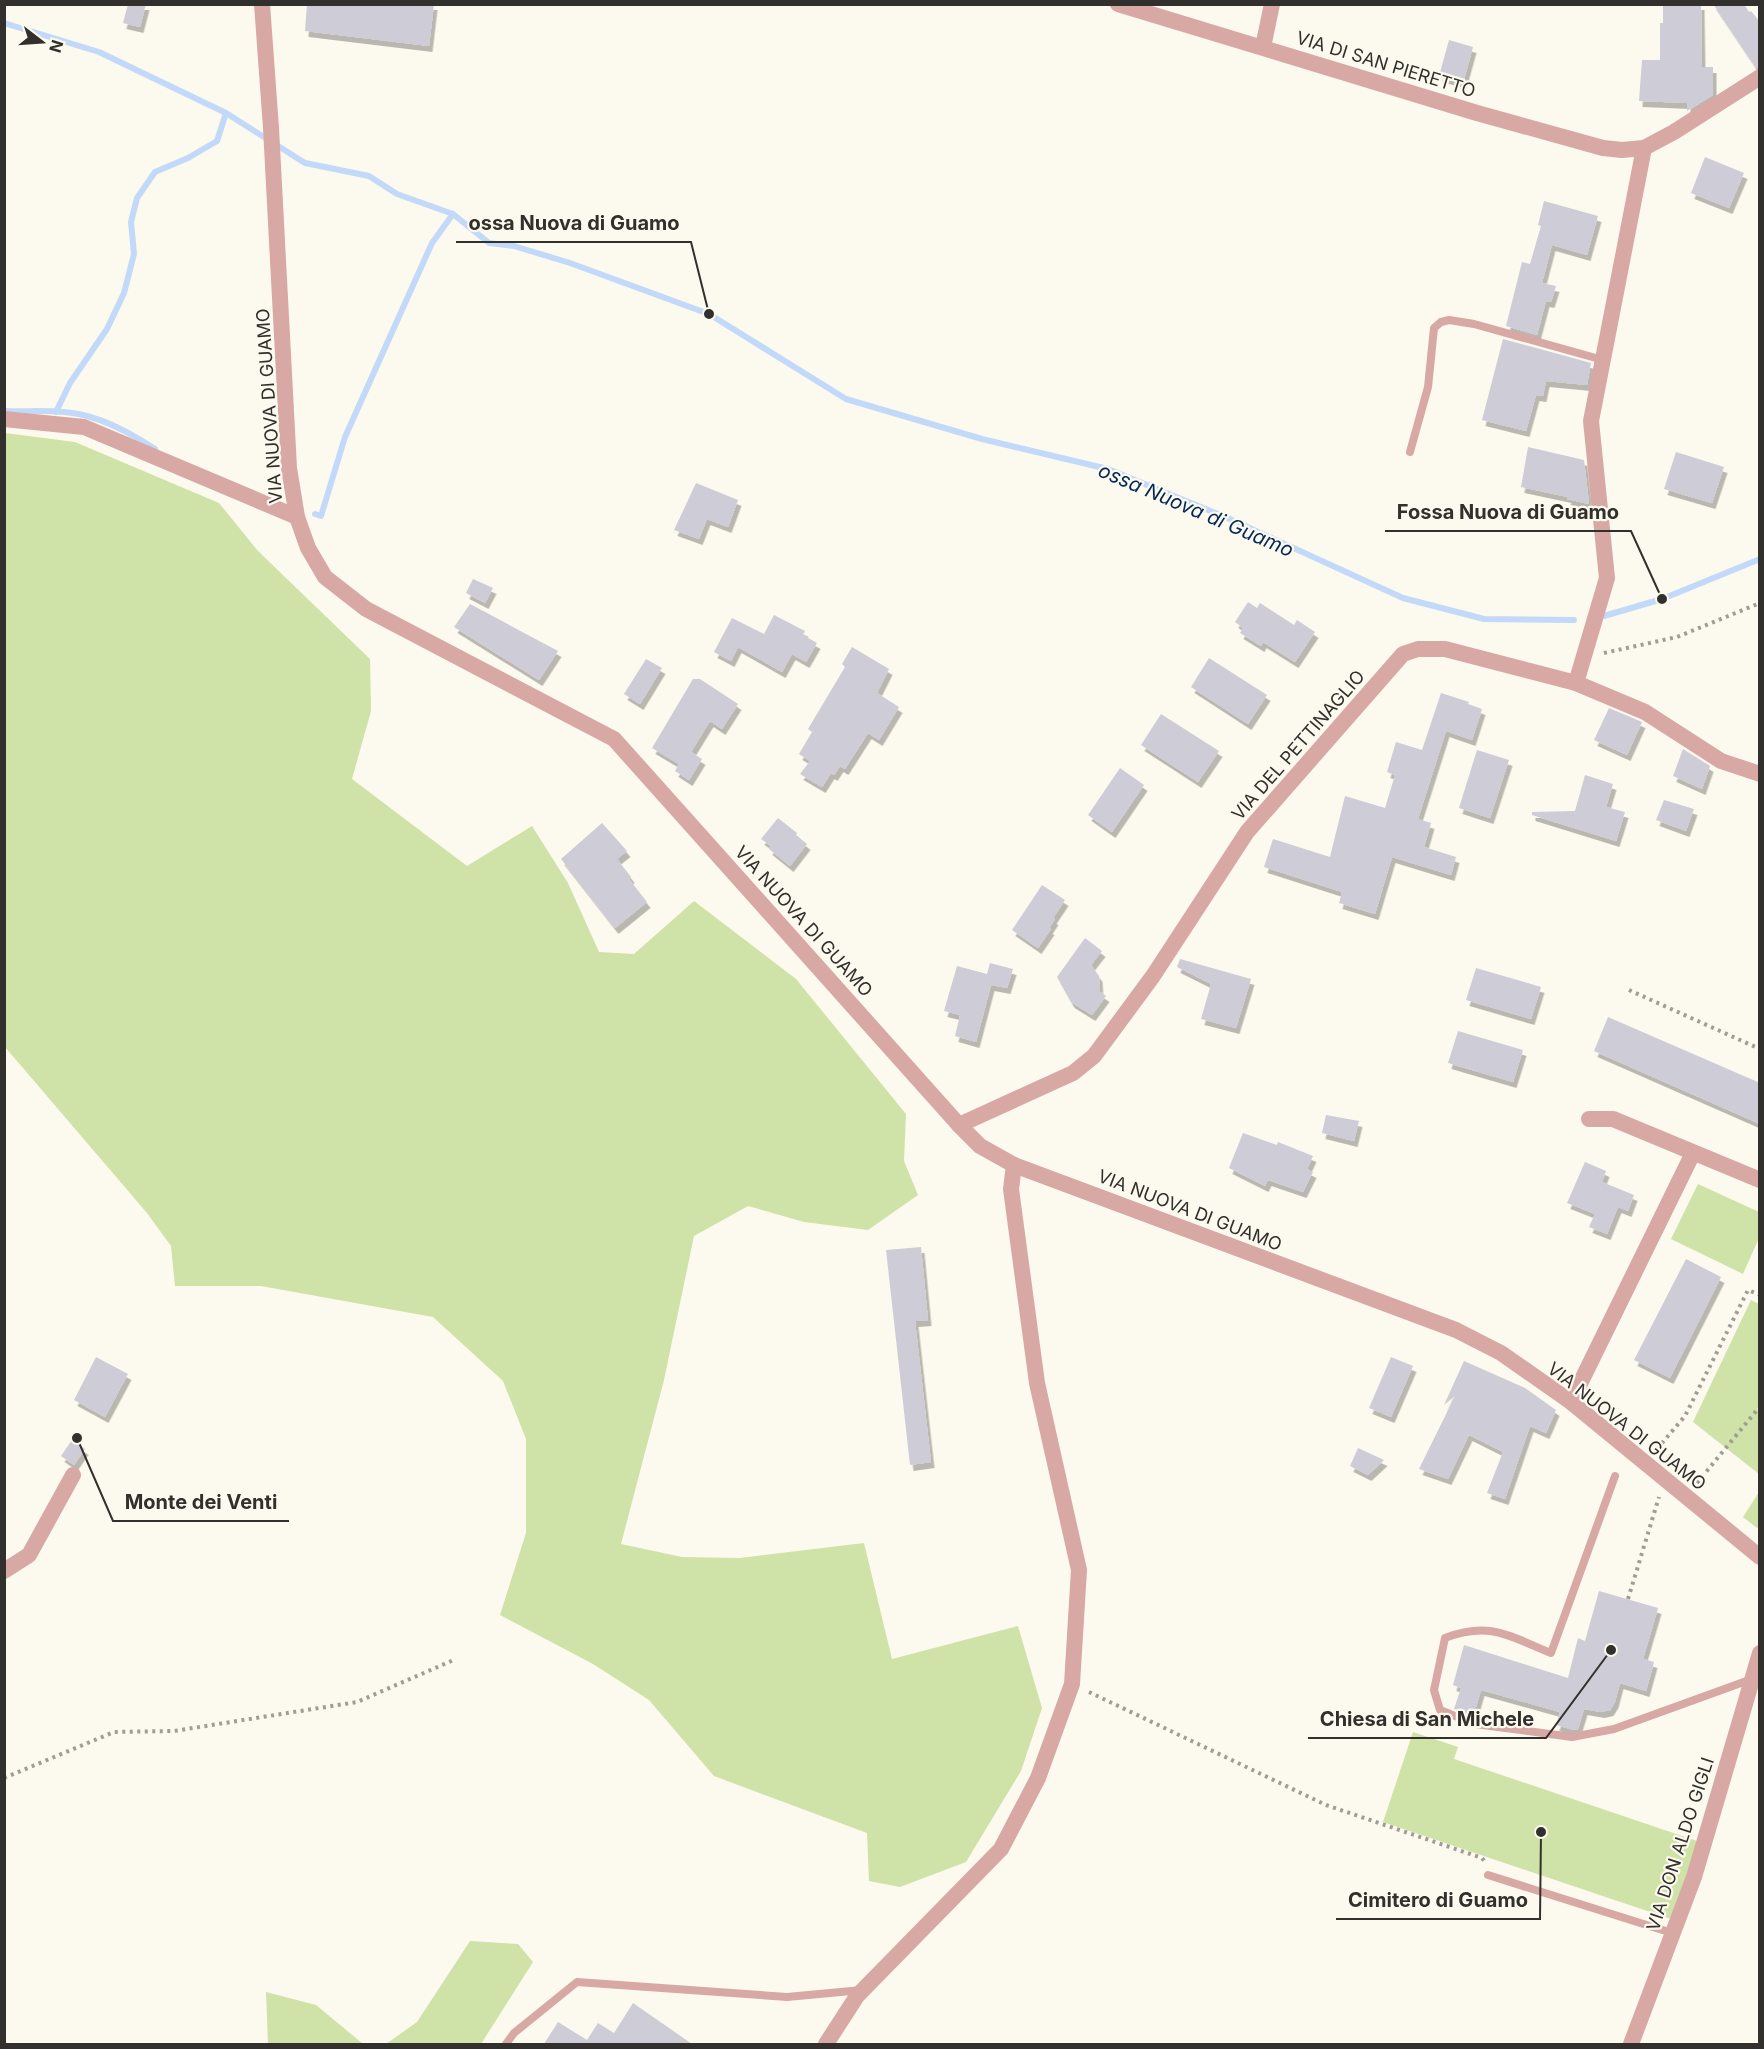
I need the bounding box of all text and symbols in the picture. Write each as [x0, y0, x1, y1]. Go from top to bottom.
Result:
north arrow [12, 12, 72, 72]
street label: VIA DI SAN PIERETTO [1294, 27, 1478, 101]
text: N [45, 38, 68, 55]
callout: ossa Nuova di Guamo [456, 204, 691, 242]
text: ossa Nuova di Guamo [468, 211, 680, 235]
street label: VIA NUOVA DI GUAMO [252, 308, 286, 504]
water label: ossa Nuova di Guamo [1095, 458, 1297, 562]
callout: Fossa Nuova di Guamo [1385, 493, 1631, 531]
text: Fossa Nuova di Guamo [1397, 500, 1619, 524]
street label: VIA DEL PETTINAGLIO [1227, 666, 1369, 824]
street label: VIA NUOVA DI GUAMO [731, 841, 877, 1001]
street label: VIA NUOVA DI GUAMO [1095, 1165, 1285, 1255]
street label: VIA NUOVA DI GUAMO [1544, 1358, 1710, 1494]
callout: Monte dei Venti [113, 1483, 289, 1521]
text: Monte dei Venti [125, 1490, 277, 1514]
callout: Chiesa di San Michele [1308, 1700, 1546, 1738]
text: Chiesa di San Michele [1320, 1707, 1534, 1731]
street label: VIA DON ALDO GIGLI [1642, 1755, 1718, 1933]
callout: Cimitero di Guamo [1336, 1881, 1540, 1919]
text: Cimitero di Guamo [1348, 1888, 1528, 1912]

